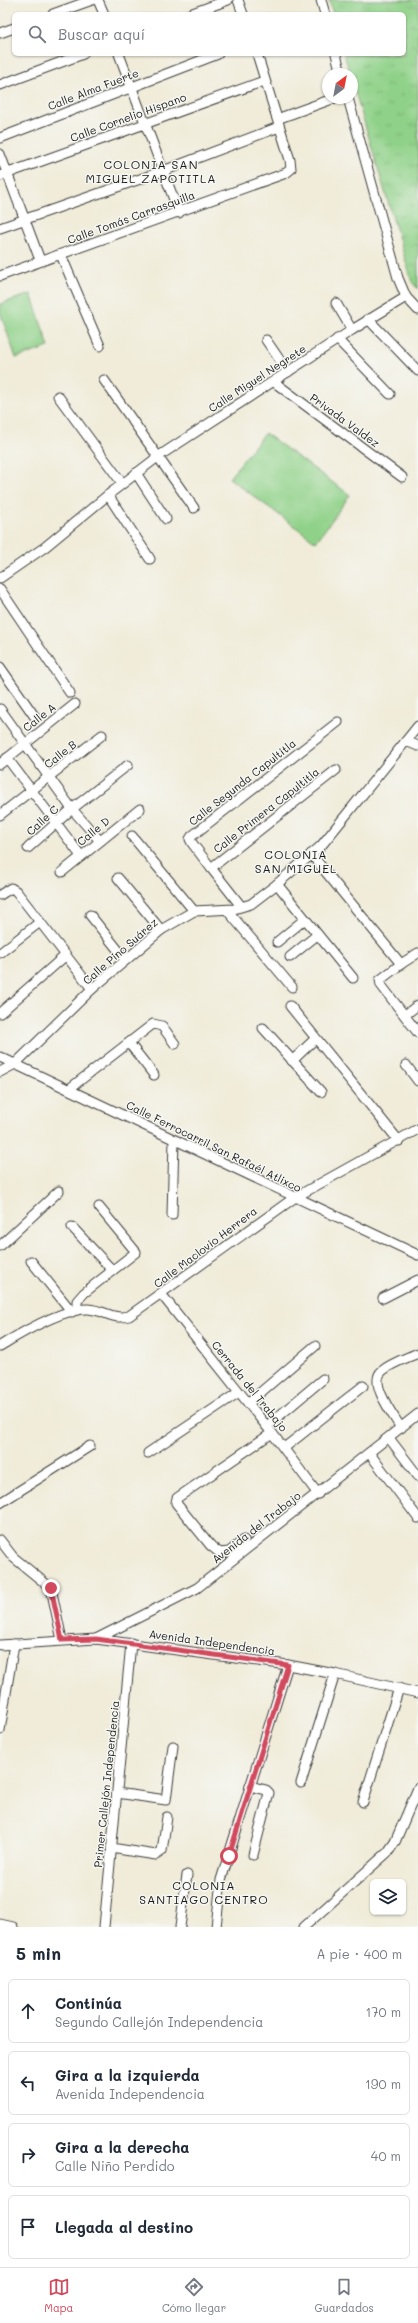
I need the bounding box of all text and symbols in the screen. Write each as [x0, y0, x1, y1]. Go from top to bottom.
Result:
search box [12, 12, 406, 56]
icon: search [26, 23, 48, 45]
text: Buscar aquí [58, 24, 145, 44]
street label: Calle Alma Fuerte [45, 65, 141, 113]
north arrow [322, 68, 358, 104]
street label: Calle Cornelio Hispano [68, 89, 188, 145]
district label: COLONIA SAN MIGUEL ZAPOTITLA [85, 156, 217, 186]
street label: Calle Tomás Carrasquilla [65, 187, 197, 247]
street label: Calle Miguel Negrete [205, 341, 309, 415]
street label: Privada Valdez [307, 390, 383, 450]
street label: Calle A [19, 699, 59, 735]
street label: Calle Segunda Capultitla [185, 735, 299, 829]
street label: Calle B [41, 736, 79, 771]
street label: Calle Primera Capultitla [210, 764, 322, 856]
street label: Calle C [23, 801, 61, 838]
street label: Calle D [73, 813, 113, 849]
district label: COLONIA SAN MIGUEL [255, 846, 337, 876]
street label: Calle Pino Suárez [79, 914, 161, 988]
street label: Calle Ferrocarril San Rafaél Atlixco [124, 1097, 304, 1195]
street label: Calle Maclovio Herrera [150, 1203, 260, 1291]
street label: Cerrada del Trabajo [209, 1338, 292, 1435]
street label: Avenida del Trabajo [209, 1487, 304, 1566]
route end [42, 1579, 60, 1597]
street label: Avenida Independencia [148, 1626, 276, 1658]
street label: Primer Callejón Independencia [90, 1700, 122, 1868]
route start [220, 1847, 238, 1865]
district label: COLONIA SANTIAGO CENTRO [139, 1877, 269, 1907]
map controls [370, 1879, 406, 1915]
button: layers [370, 1879, 406, 1915]
text: 5 min [16, 1942, 61, 1964]
text: A pie · 400 m [317, 1945, 402, 1962]
text: Continúa [55, 1993, 122, 2013]
icon: ahead [17, 2000, 39, 2022]
text: 170 m [365, 2003, 401, 2020]
text: Segundo Callejón Independencia [55, 2013, 263, 2030]
text: Gira a la izquierda [55, 2065, 200, 2085]
icon: left [17, 2072, 39, 2094]
text: 190 m [365, 2075, 401, 2092]
text: Avenida Independencia [55, 2085, 205, 2102]
text: Gira a la derecha [55, 2137, 189, 2157]
icon: right [17, 2144, 39, 2166]
text: 40 m [371, 2147, 401, 2164]
text: Calle Niño Perdido [55, 2157, 174, 2174]
icon: arrive [17, 2216, 39, 2238]
text: Llegada al destino [55, 2217, 193, 2237]
tab: Mapa [44, 2276, 73, 2315]
tab: Cómo llegar [162, 2276, 226, 2315]
tab: Guardados [315, 2276, 374, 2315]

